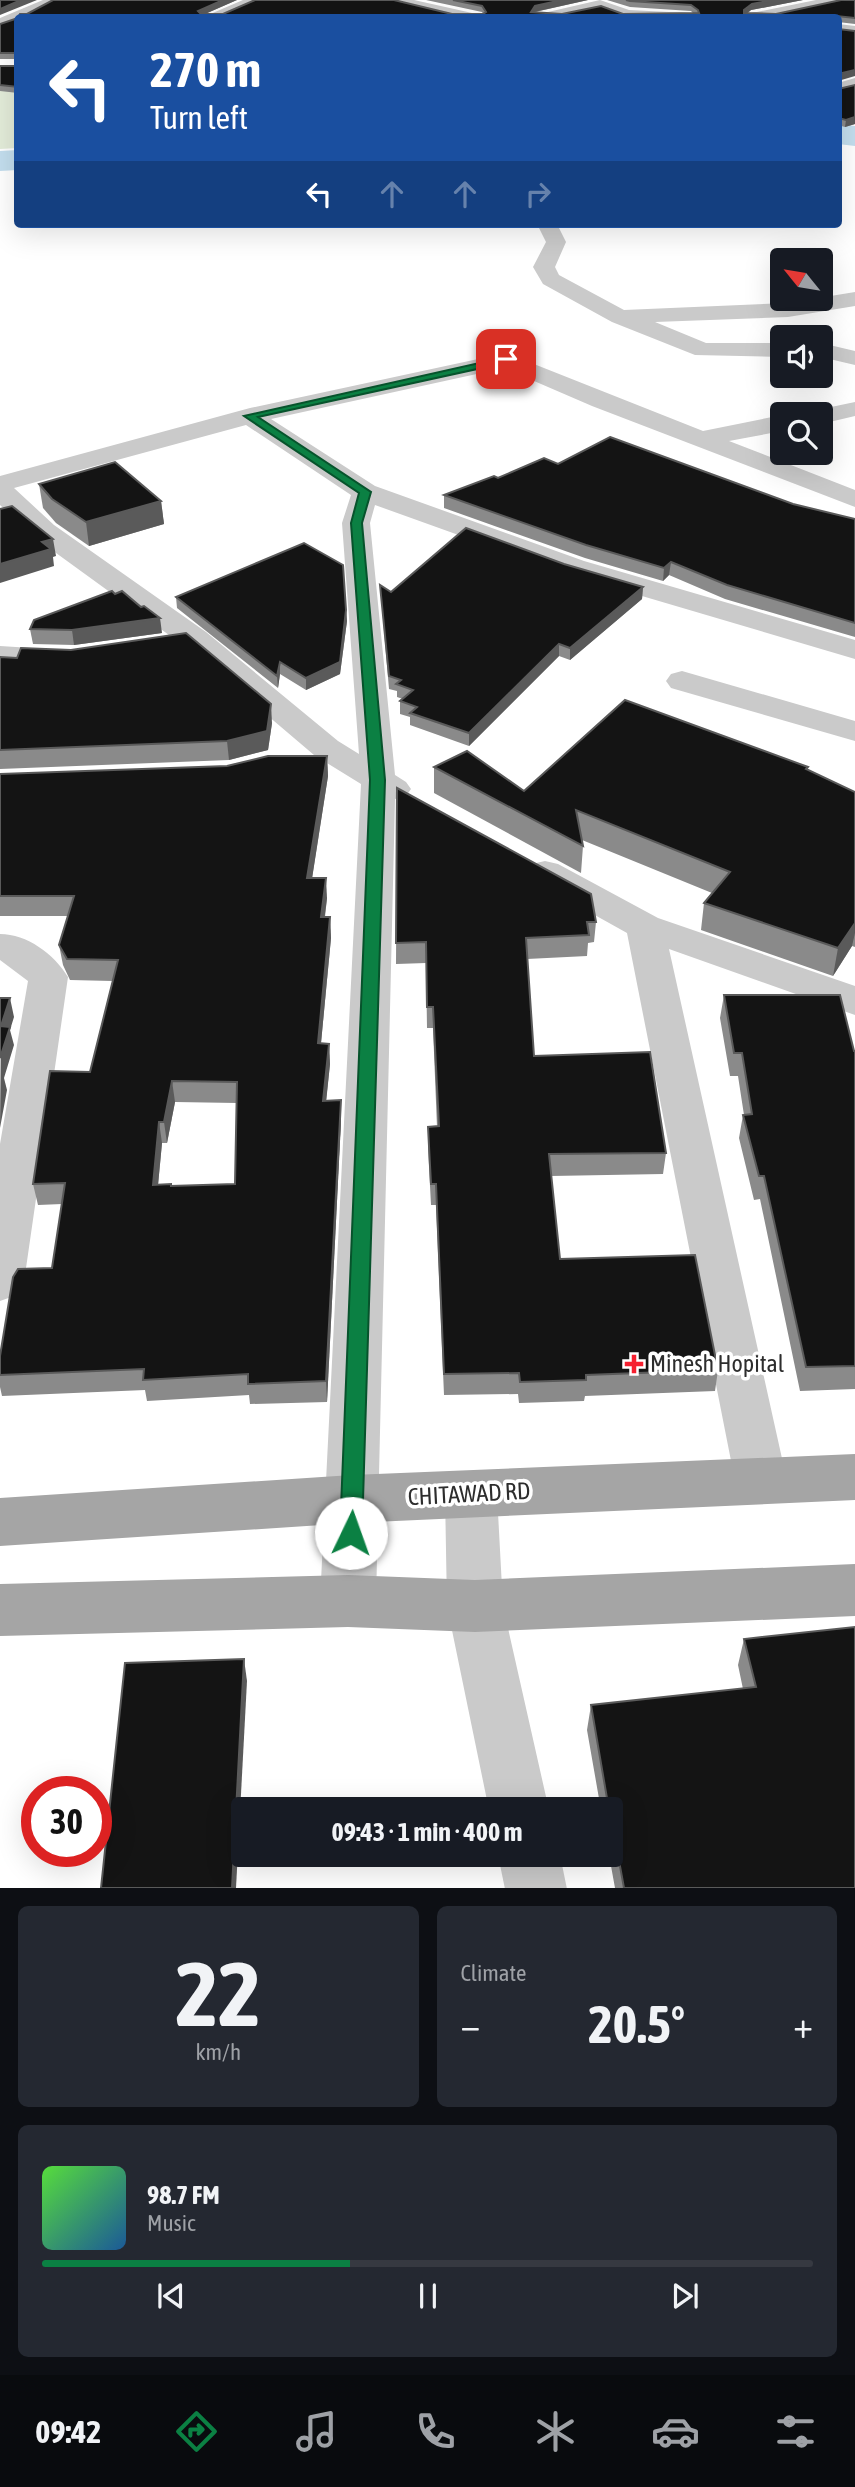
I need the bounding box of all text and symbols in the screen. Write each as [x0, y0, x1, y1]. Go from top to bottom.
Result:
text: 270 m [150, 41, 261, 97]
icon: left [35, 42, 126, 133]
text: Turn left [150, 99, 248, 136]
icon: left [300, 175, 338, 213]
icon: ahead [373, 175, 411, 213]
icon: ahead [446, 175, 484, 213]
icon: right [519, 175, 557, 213]
north arrow [770, 248, 833, 312]
map controls [770, 248, 833, 465]
button: sound [770, 325, 833, 388]
pin [476, 329, 536, 389]
icon: arrive [487, 340, 525, 378]
button: search [770, 402, 833, 465]
place label: Minesh Hopital [650, 1350, 785, 1377]
marker: Minesh Hopital [624, 1354, 644, 1374]
street label: CHITAWAD RD [407, 1477, 531, 1510]
position arrow [314, 1496, 388, 1570]
speed limit sign: 30 [21, 1776, 112, 1867]
text: 09:43 · 1 min · 400 m [332, 1817, 522, 1847]
text: 22 [175, 1941, 261, 2045]
text: Climate [461, 1960, 526, 1986]
text: 20.5° [588, 1994, 685, 2054]
text: − [461, 2003, 480, 2046]
text: + [793, 2003, 813, 2046]
text: km/h [195, 2039, 241, 2065]
text: 98.7 FM [147, 2180, 220, 2210]
text: Music [147, 2210, 195, 2236]
icon: previous [152, 2277, 190, 2315]
icon: pause [409, 2277, 447, 2315]
icon: next [666, 2277, 704, 2315]
icon: directions [172, 2407, 221, 2456]
icon: music [292, 2407, 341, 2456]
icon: phone [411, 2407, 460, 2456]
icon: climate [531, 2407, 580, 2456]
icon: car [651, 2407, 700, 2456]
icon: filters [771, 2407, 820, 2456]
text: 09:42 [35, 2413, 101, 2450]

